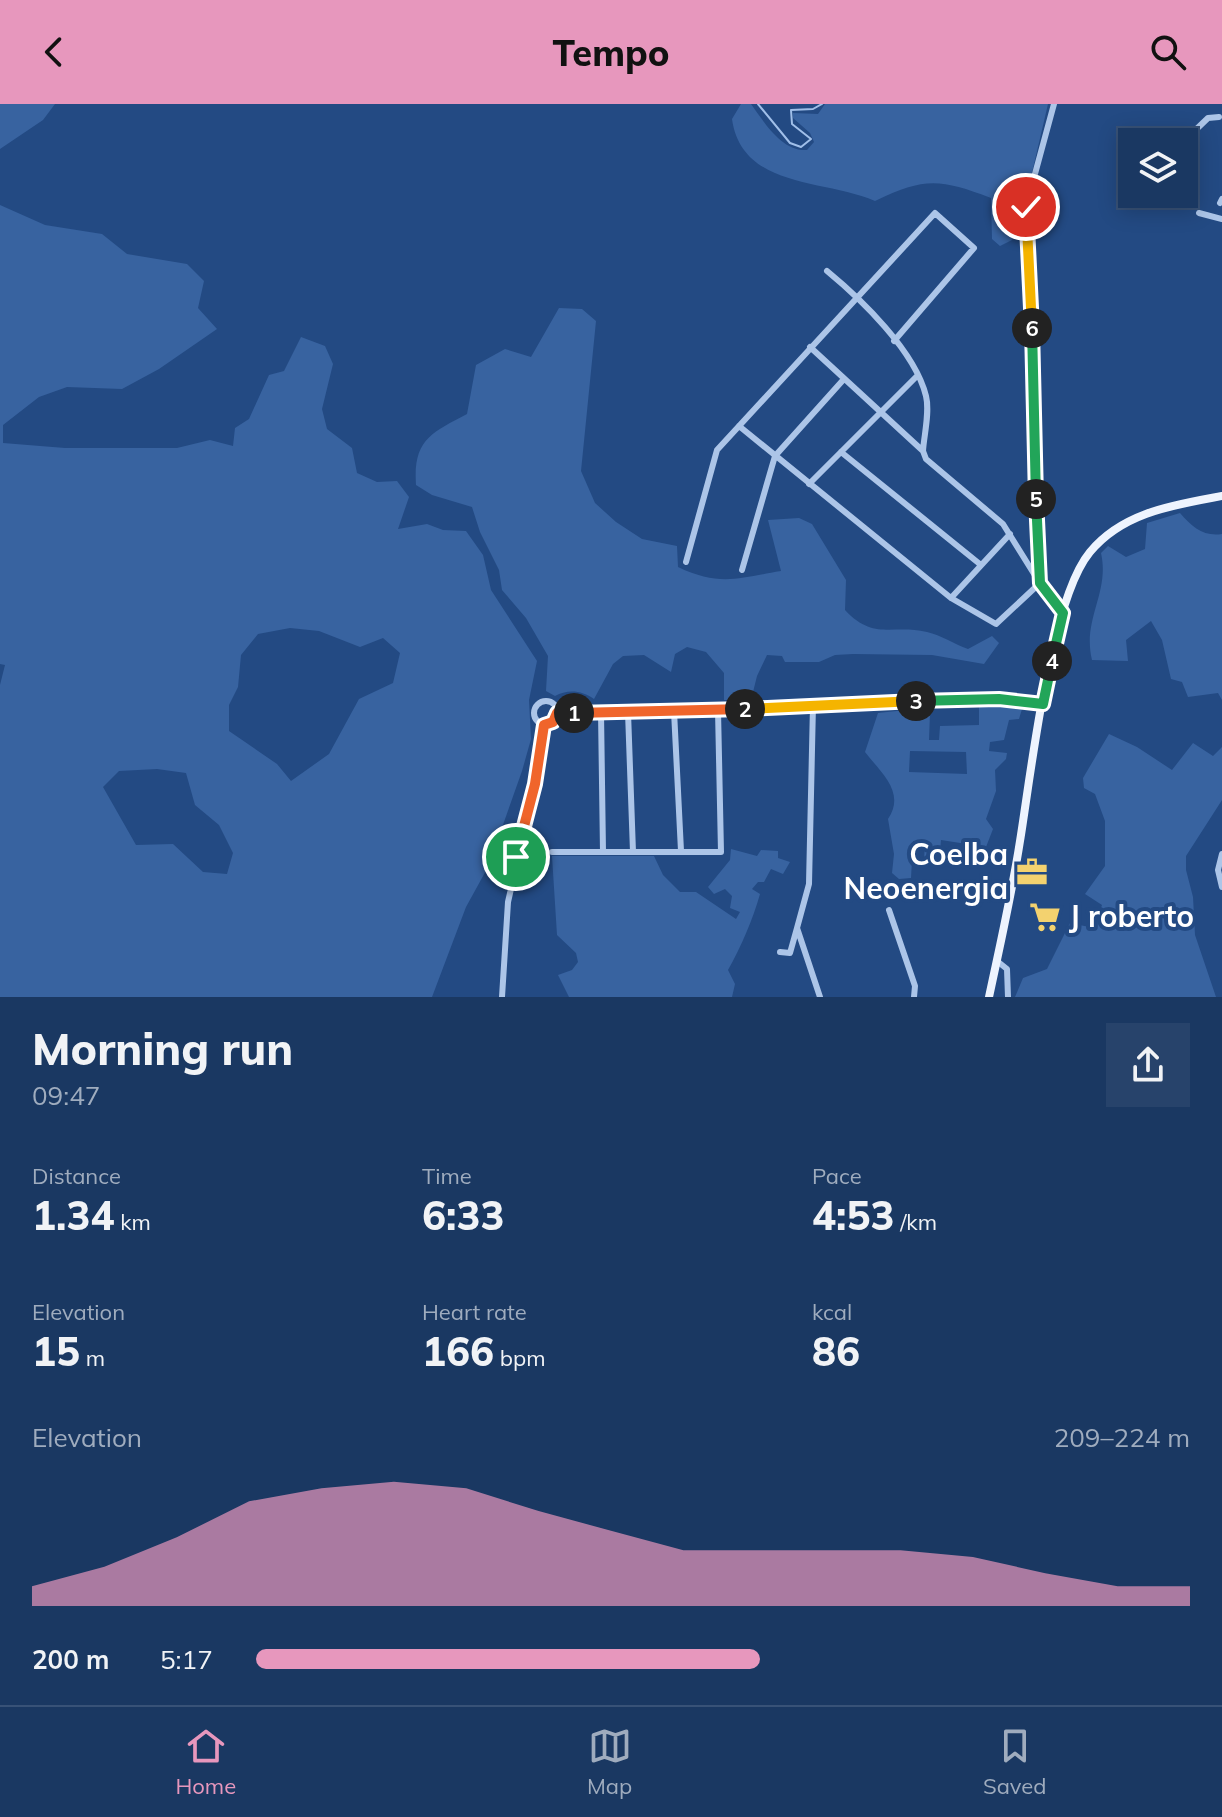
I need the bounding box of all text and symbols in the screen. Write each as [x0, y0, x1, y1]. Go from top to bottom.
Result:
icon: back [32, 30, 76, 74]
text: Tempo [553, 30, 669, 75]
icon: search [1146, 30, 1190, 74]
map controls [1118, 128, 1198, 208]
button: layers [1118, 128, 1198, 208]
pin [992, 173, 1060, 241]
icon: check [1004, 185, 1048, 229]
pin: 6 [1012, 308, 1052, 348]
text: 6 [1025, 314, 1039, 342]
pin: 5 [1016, 479, 1056, 519]
text: 5 [1029, 485, 1043, 513]
pin: 4 [1032, 641, 1072, 681]
text: 4 [1045, 647, 1059, 675]
pin: 3 [896, 681, 936, 721]
text: 3 [909, 687, 923, 715]
pin: 2 [725, 689, 765, 729]
pin: 1 [554, 693, 594, 733]
text: 2 [738, 695, 752, 723]
text: 1 [567, 699, 581, 727]
pin [482, 823, 550, 891]
icon: arrive [494, 835, 538, 879]
place label: Coelba Neoenergia [844, 835, 1008, 907]
office icon: Coelba Neoenergia [1015, 855, 1049, 889]
place label: J roberto [1069, 897, 1194, 935]
supermarket icon: J roberto [1028, 900, 1062, 934]
text: Morning run [32, 1021, 293, 1076]
button: share [1106, 1023, 1190, 1107]
text: 09:47 [32, 1079, 100, 1112]
text: Distance [32, 1162, 121, 1190]
text: Time [422, 1162, 472, 1190]
text: Pace [812, 1162, 862, 1190]
text: 1.34 [32, 1190, 114, 1240]
text: 6:33 [422, 1190, 504, 1240]
text: 4:53 [812, 1190, 894, 1240]
text: km [114, 1208, 151, 1236]
text: /km [894, 1208, 937, 1236]
text: Elevation [32, 1298, 125, 1326]
text: Heart rate [422, 1298, 527, 1326]
text: kcal [812, 1298, 852, 1326]
text: 15 [32, 1326, 80, 1376]
text: 166 [422, 1326, 494, 1376]
text: 86 [812, 1326, 860, 1376]
text: m [80, 1344, 105, 1372]
text: bpm [494, 1344, 545, 1372]
text: Elevation [32, 1421, 142, 1454]
text: 209–224 m [1054, 1421, 1190, 1454]
text: 200 m [32, 1643, 109, 1676]
text: 5:17 [160, 1643, 213, 1676]
tab: Home [175, 1724, 236, 1800]
tab: Map [587, 1724, 632, 1800]
tab: Saved [983, 1724, 1047, 1800]

